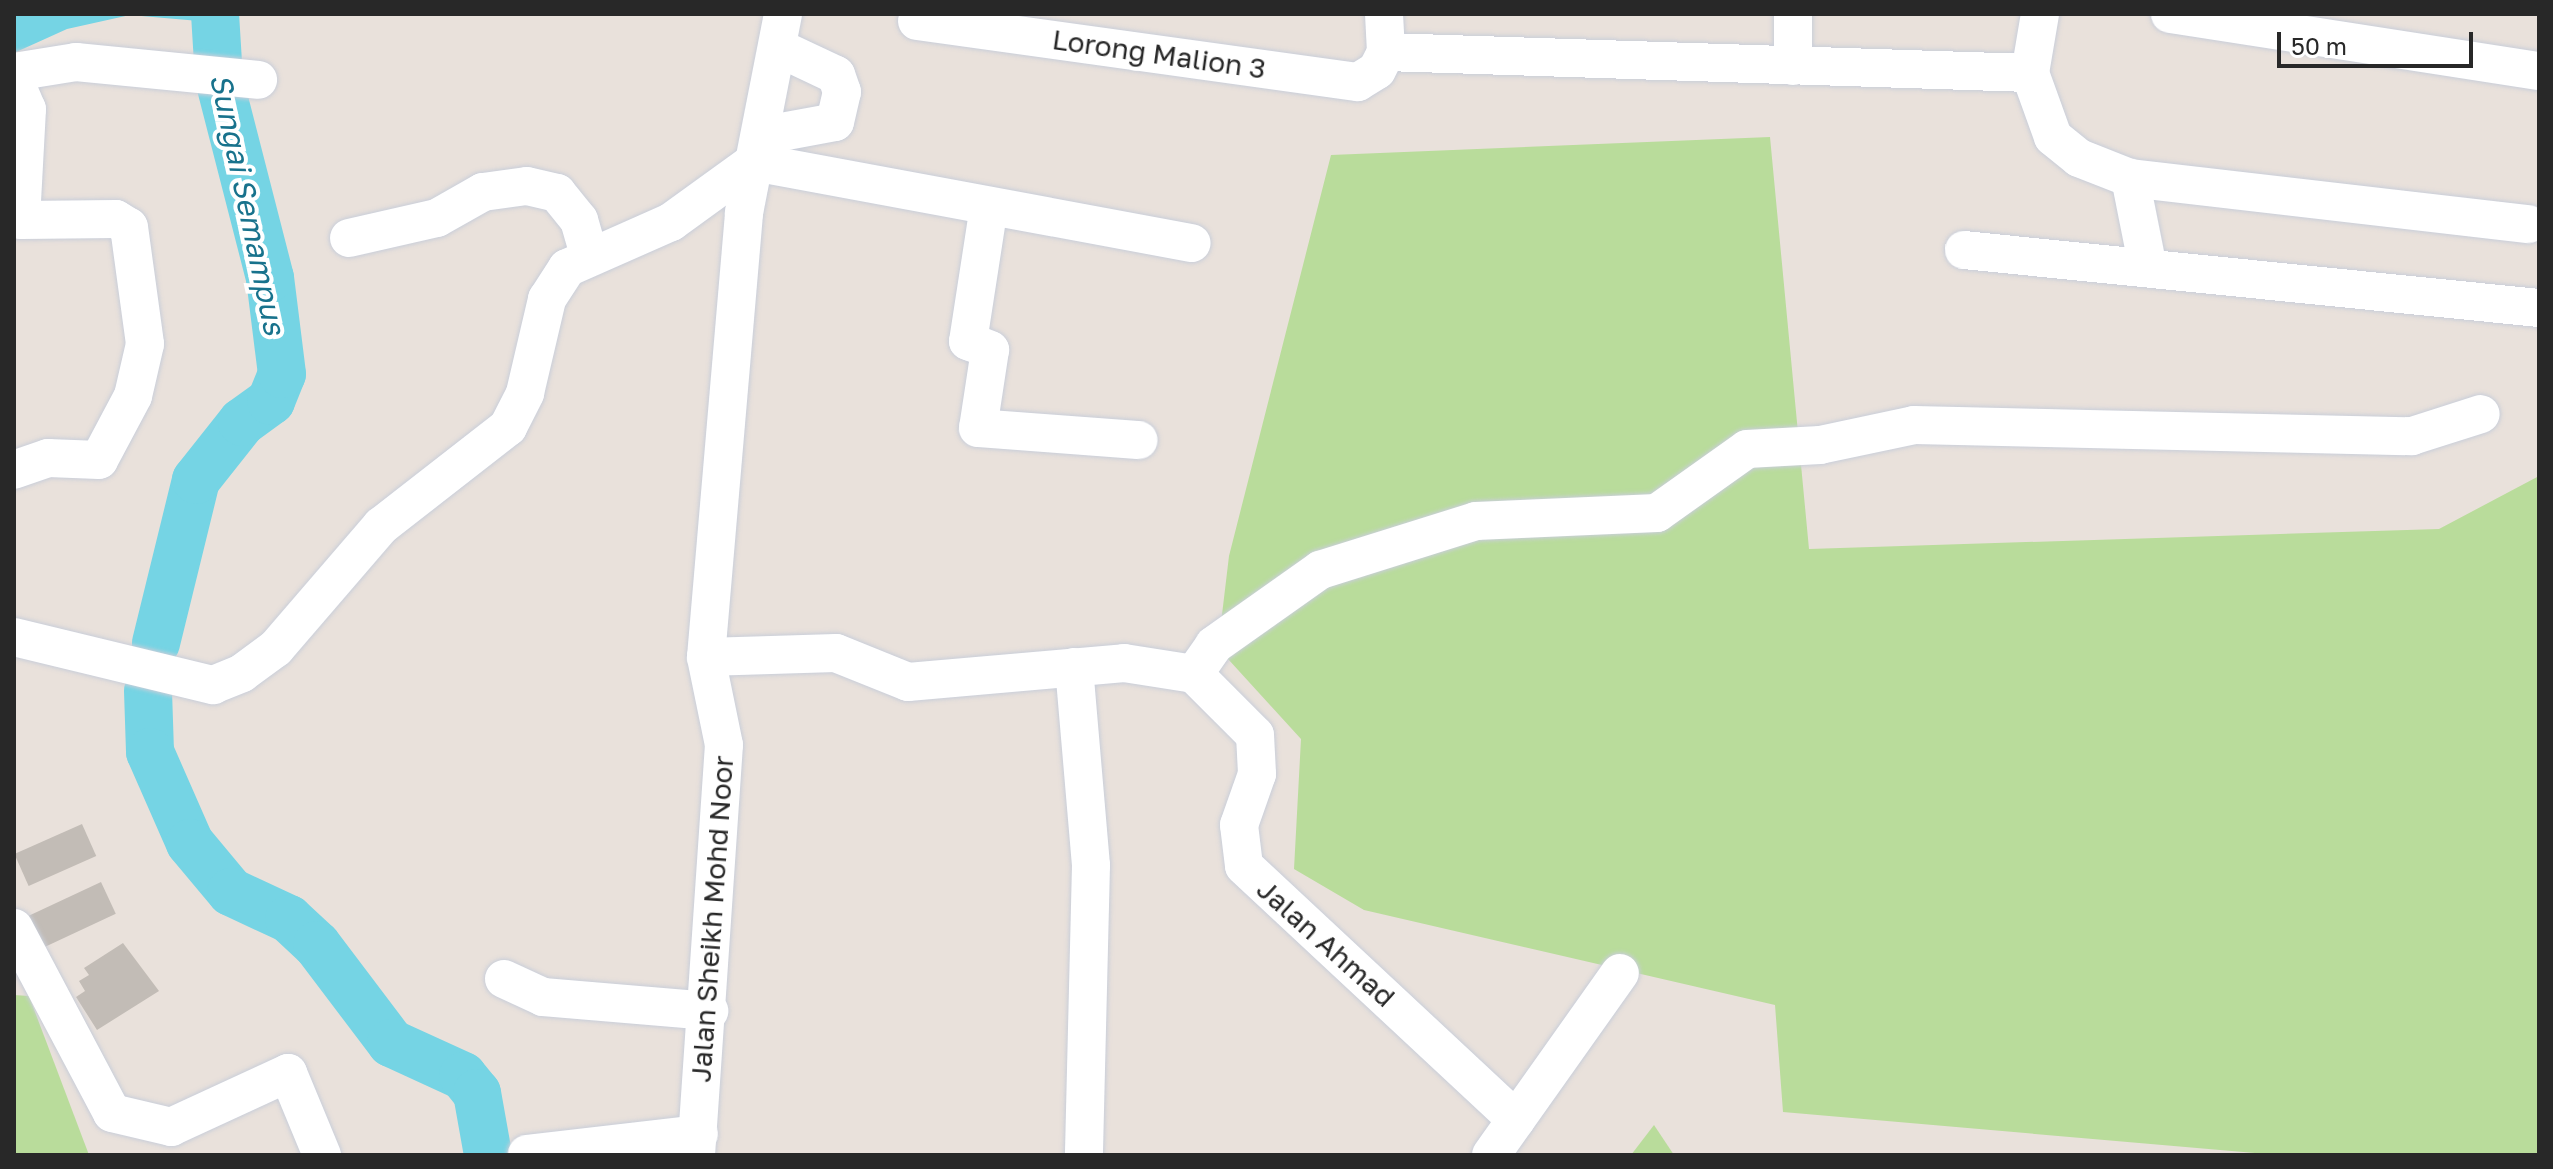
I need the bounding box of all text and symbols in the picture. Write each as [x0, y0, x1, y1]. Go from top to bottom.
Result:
scale bar [2281, 16, 2477, 66]
street label: Lorong Malion 3 [1050, 22, 1268, 86]
text: 50 m [2291, 31, 2347, 60]
water label: Sungai Semampus [203, 70, 293, 338]
street label: Jalan Sheikh Mohd Noor [684, 755, 740, 1083]
street label: Jalan Ahmad [1250, 872, 1402, 1014]

